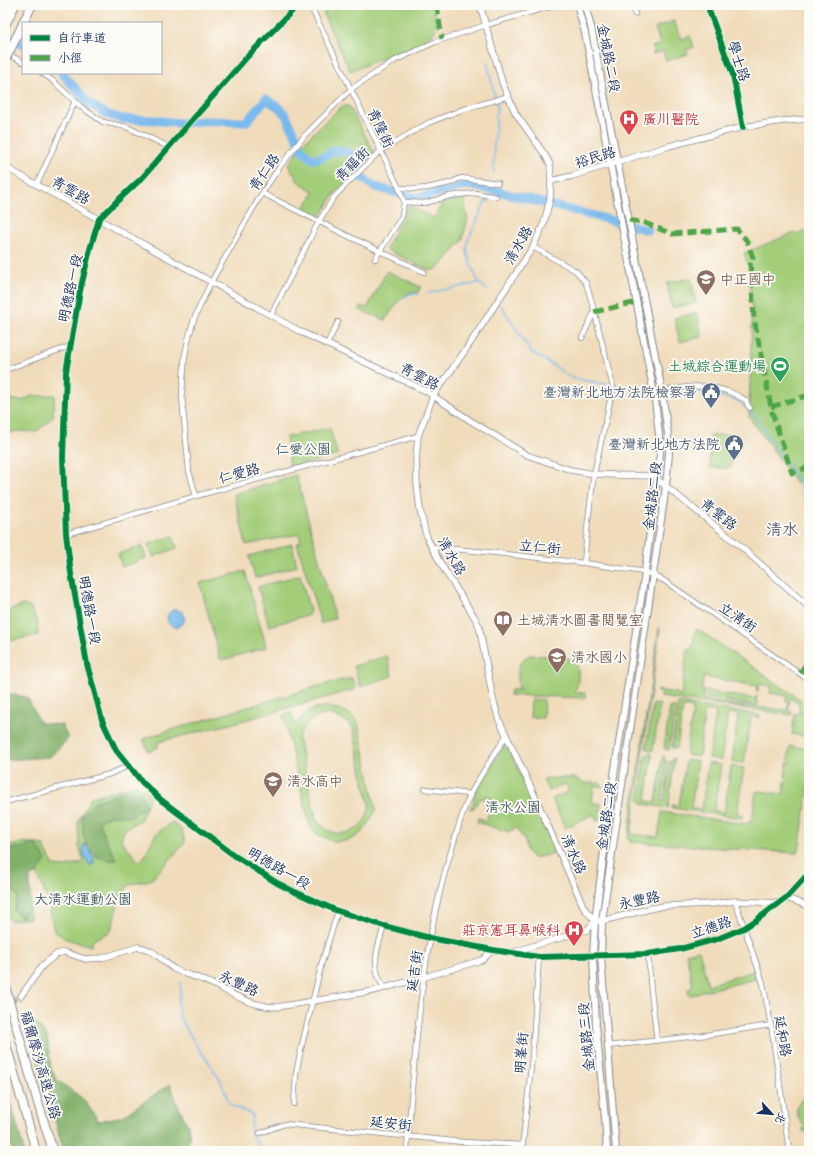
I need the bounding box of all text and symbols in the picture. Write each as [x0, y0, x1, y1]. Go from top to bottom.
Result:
legend [22, 22, 162, 74]
street label: 金城路二段 [593, 22, 624, 94]
text: 自行車道 [58, 31, 106, 47]
street label: 學士路 [723, 39, 753, 84]
text: 小徑 [58, 51, 82, 67]
street label: 青隆街 [363, 106, 397, 151]
hospital icon: 廣川醫院 [618, 108, 640, 136]
place label: 廣川醫院 [643, 111, 699, 129]
street label: 青福街 [331, 143, 374, 186]
street label: 裕民路 [573, 143, 618, 173]
street label: 青仁路 [245, 150, 284, 195]
street label: 青雲路 [48, 173, 93, 209]
street label: 清水路 [501, 223, 537, 268]
street label: 明德路一段 [55, 252, 87, 324]
school or university icon: 中正國中 [695, 268, 717, 296]
place label: 中正國中 [720, 271, 776, 289]
sports icon: 土城綜合運動場 [769, 355, 791, 383]
place label: 土城綜合運動場 [668, 358, 766, 376]
street label: 青雲路 [397, 359, 442, 395]
public building icon: 臺灣新北地方法院檢察署 [700, 381, 722, 409]
place label: 臺灣新北地方法院檢察署 [543, 384, 697, 402]
public building icon: 臺灣新北地方法院 [723, 433, 745, 461]
place label: 臺灣新北地方法院 [608, 436, 720, 454]
park label: 仁愛公園 [275, 441, 331, 459]
street label: 仁愛路 [217, 460, 262, 488]
street label: 金城路二段 [640, 460, 666, 532]
street label: 青雲路 [696, 495, 740, 535]
district label: 清水 [766, 520, 799, 541]
street label: 清水路 [433, 534, 469, 579]
street label: 立仁街 [518, 537, 562, 559]
street label: 明德路一段 [74, 574, 104, 646]
street label: 立清街 [715, 599, 760, 637]
library icon: 土城清水圖書閱覽室 [492, 609, 514, 637]
place label: 土城清水圖書閱覽室 [517, 612, 643, 630]
school or university icon: 清水國小 [546, 646, 568, 674]
place label: 清水國小 [571, 649, 627, 667]
school or university icon: 清水高中 [262, 770, 284, 798]
place label: 清水高中 [287, 773, 343, 791]
street label: 金城路二段 [593, 780, 621, 852]
park label: 清水公園 [485, 799, 541, 817]
street label: 清水路 [556, 832, 590, 877]
street label: 明德路一段 [244, 844, 313, 894]
street label: 永豐路 [617, 888, 662, 914]
park label: 大清水運動公園 [34, 891, 132, 909]
street label: 立德路 [689, 913, 734, 943]
hospital icon: 莊京憲耳鼻喉科 [563, 919, 585, 947]
place label: 莊京憲耳鼻喉科 [462, 922, 561, 940]
street label: 延吉街 [403, 949, 427, 993]
street label: 永豐路 [216, 967, 261, 1001]
street label: 金城路三段 [575, 1001, 599, 1073]
street label: 福爾摩沙高速公路 [16, 1009, 64, 1122]
street label: 延和路 [770, 1014, 795, 1058]
street label: 明峯街 [511, 1031, 533, 1075]
north arrow [752, 1094, 792, 1134]
text: 北 [771, 1110, 789, 1126]
street label: 延安街 [369, 1113, 413, 1135]

